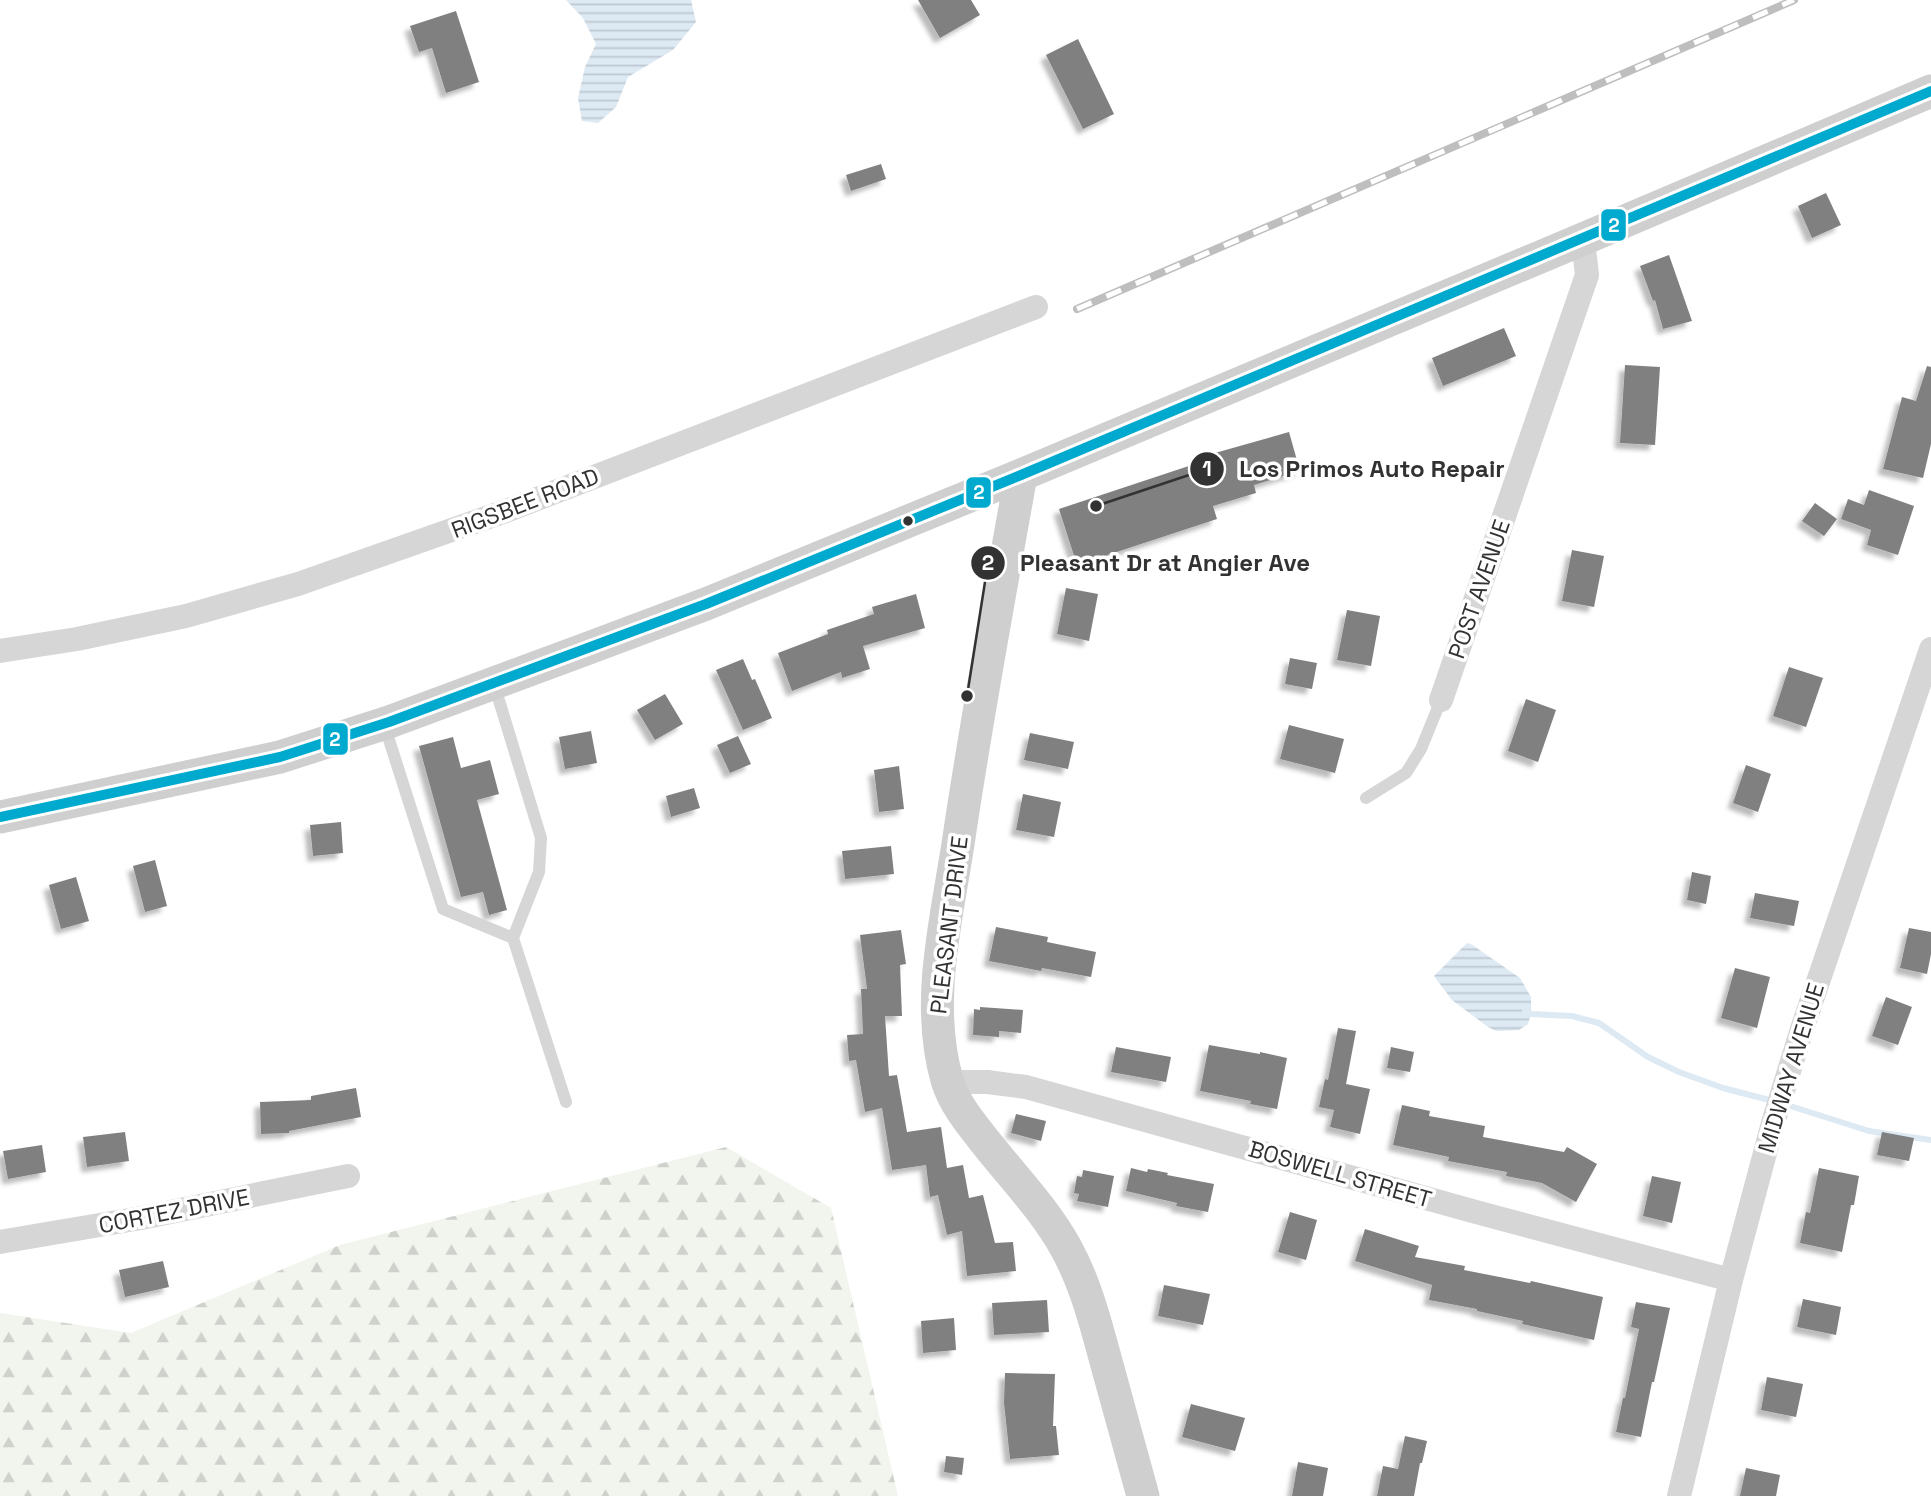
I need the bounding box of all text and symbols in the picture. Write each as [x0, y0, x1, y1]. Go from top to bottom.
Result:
line badge: 2 [1600, 208, 1627, 242]
text: 2 [1608, 213, 1620, 238]
callout: Los Primos Auto Repair [1190, 447, 1519, 492]
text: Los Primos Auto Repair [1239, 453, 1505, 484]
text: 1 [1202, 455, 1212, 482]
street label: RIGSBEE ROAD [447, 461, 603, 545]
line badge: 2 [965, 476, 992, 509]
text: 2 [973, 480, 985, 505]
unlabelled marker [901, 514, 915, 528]
street label: POST AVENUE [1441, 515, 1517, 663]
callout: Pleasant Dr at Angier Ave [971, 540, 1325, 585]
text: Pleasant Dr at Angier Ave [1020, 547, 1310, 578]
text: 2 [982, 549, 994, 576]
line badge: 2 [322, 722, 349, 756]
text: 2 [329, 727, 341, 752]
street label: PLEASANT DRIVE [923, 834, 975, 1016]
street label: MIDWAY AVENUE [1751, 979, 1831, 1157]
street label: BOSWELL STREET [1245, 1134, 1435, 1214]
street label: CORTEZ DRIVE [96, 1182, 252, 1240]

